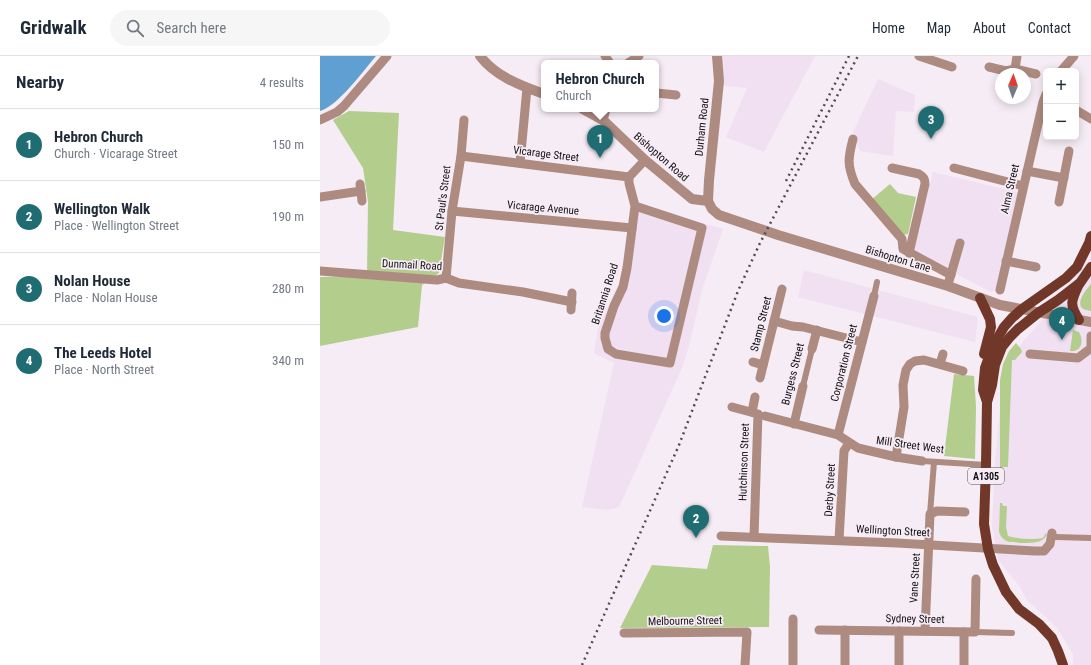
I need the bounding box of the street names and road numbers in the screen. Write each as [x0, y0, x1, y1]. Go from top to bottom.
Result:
street label: Durham Road [692, 97, 712, 157]
street label: Bishopton Road [631, 130, 691, 184]
street label: Vicarage Street [512, 144, 580, 164]
street label: Alma Street [998, 163, 1022, 215]
street label: St Paul's Street [433, 165, 453, 231]
street label: Vicarage Avenue [506, 198, 580, 218]
street label: Bishopton Lane [864, 243, 932, 275]
street label: Dunmail Road [382, 257, 442, 273]
street label: Britannia Road [589, 262, 621, 326]
street label: Stamp Street [748, 295, 774, 353]
street label: Corporation Street [828, 323, 860, 403]
street label: Burgess Street [779, 342, 807, 406]
street label: Hutchinson Street [736, 423, 752, 501]
street label: Mill Street West [875, 434, 945, 456]
street label: Derby Street [822, 463, 838, 517]
road number: A1305 [968, 468, 1004, 484]
street label: Wellington Street [856, 523, 930, 539]
street label: Vane Street [907, 553, 923, 603]
street label: Sydney Street [885, 612, 945, 626]
street label: Melbourne Street [648, 614, 722, 628]

